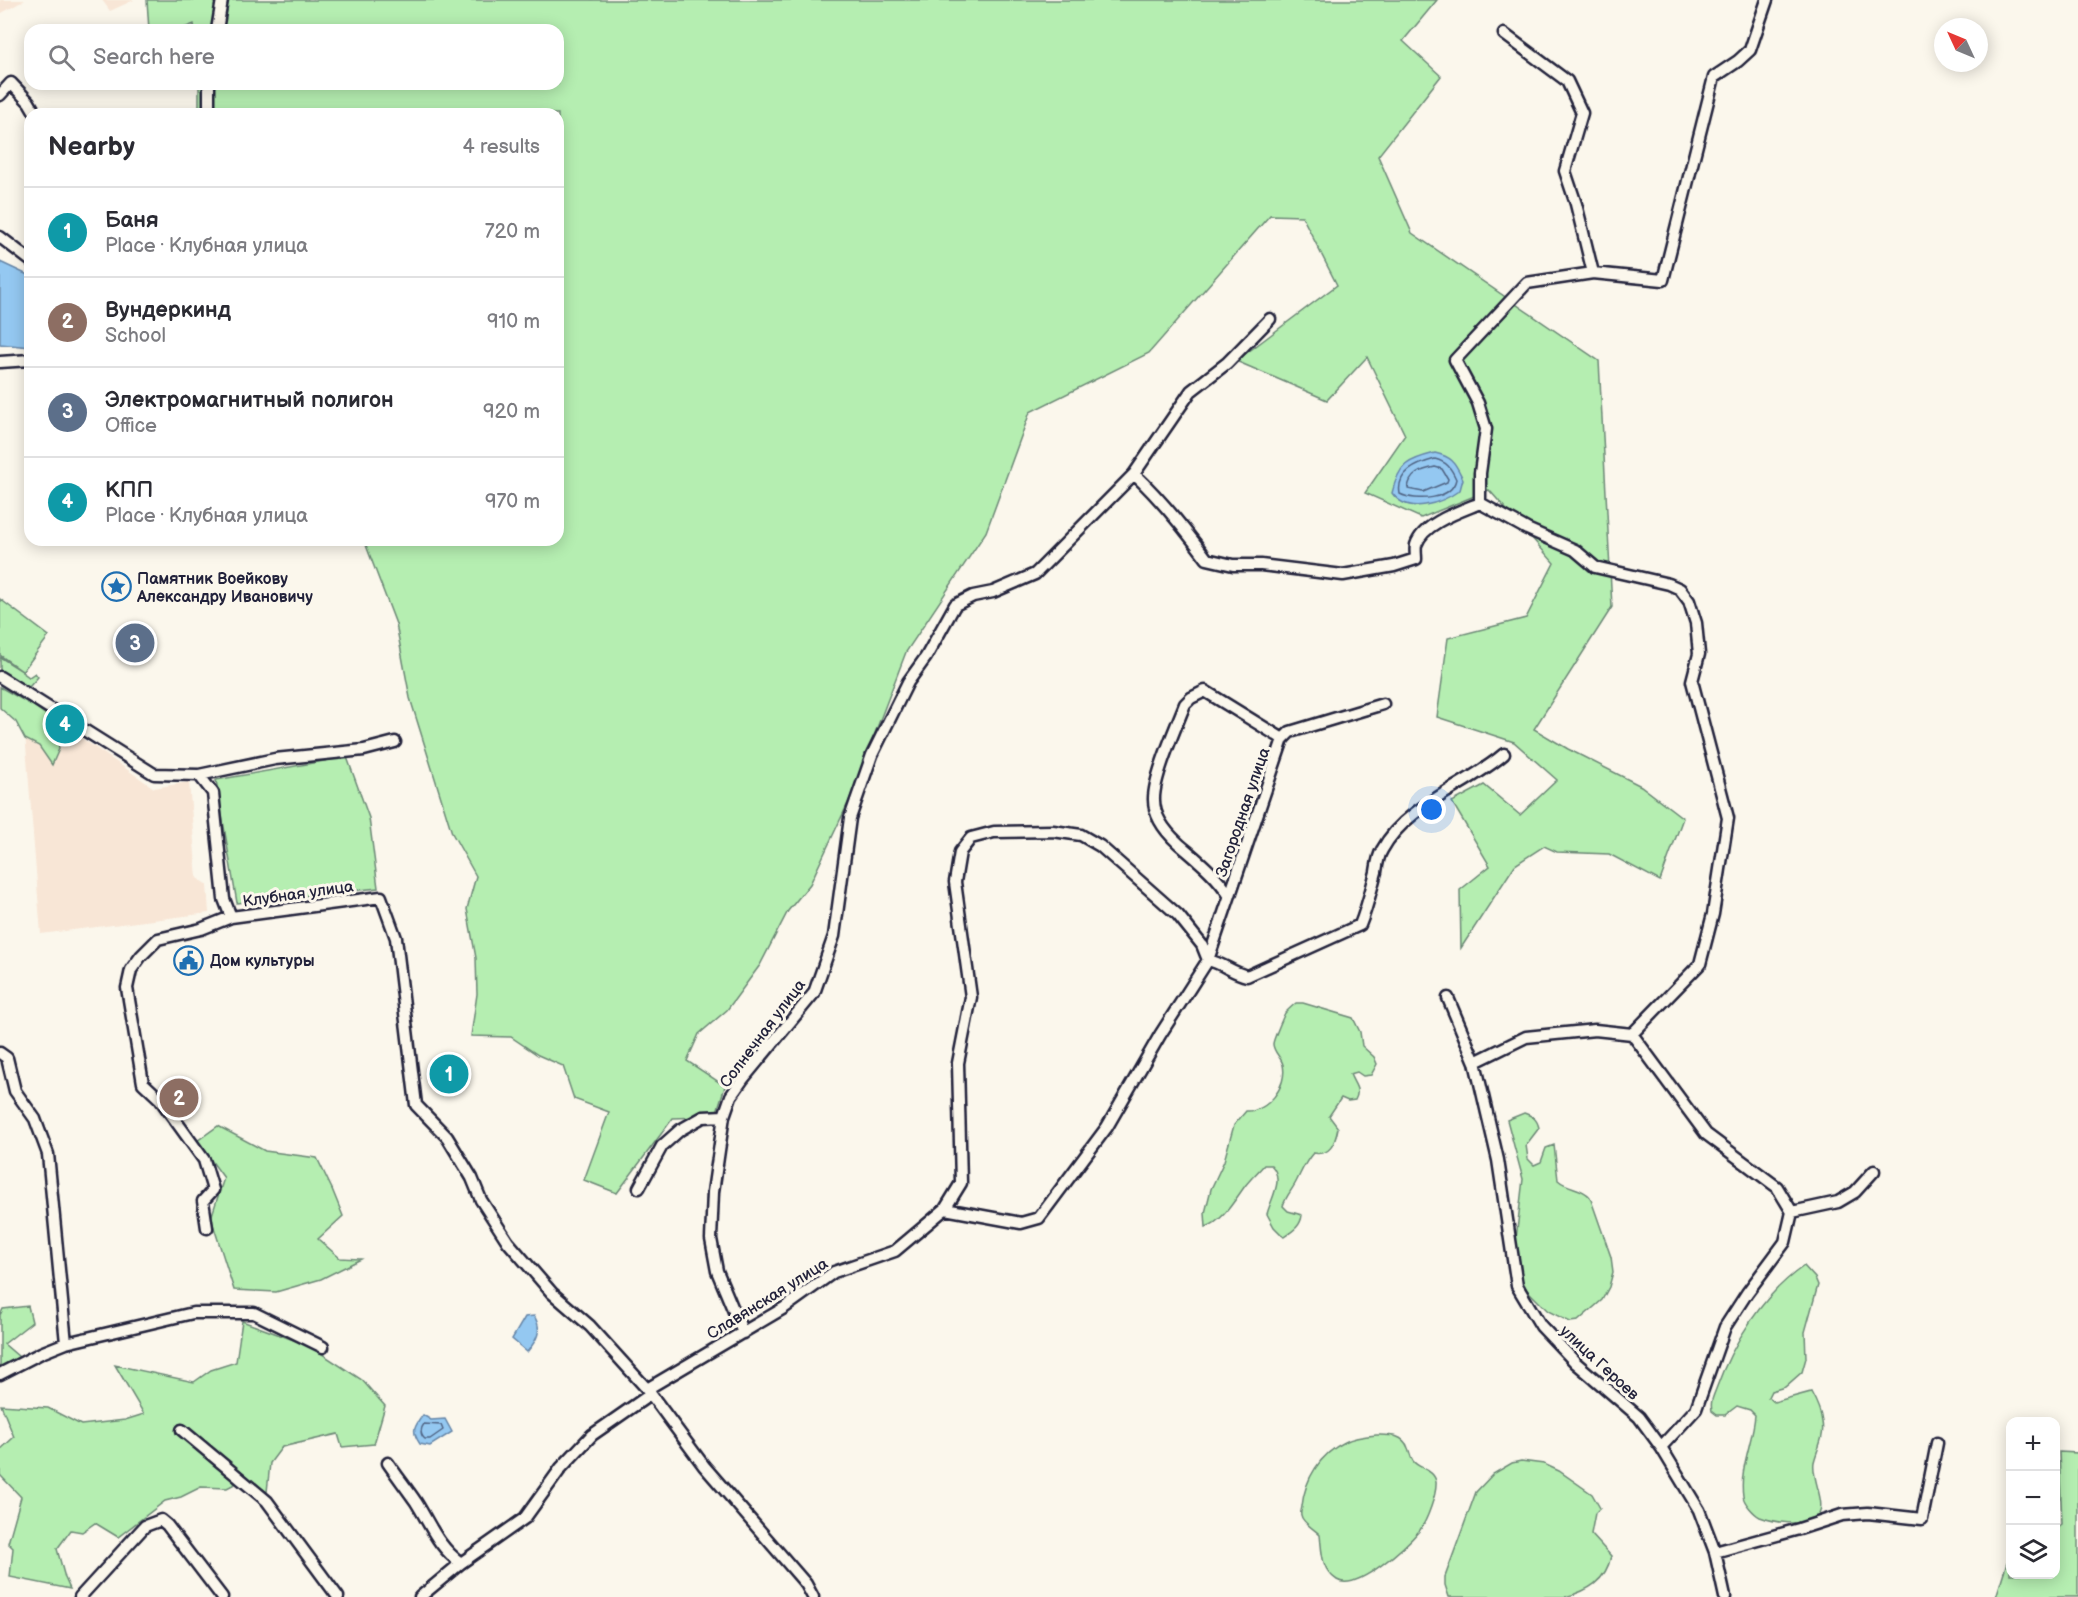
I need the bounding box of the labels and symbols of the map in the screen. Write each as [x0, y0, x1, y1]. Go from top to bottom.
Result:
north arrow [1934, 18, 1988, 72]
place label: Памятник Воейкову Александру Ивановичу [136, 570, 313, 607]
place icon: Памятник Воейкову Александру Ивановичу [100, 571, 132, 603]
pin: 3 [116, 620, 154, 666]
pin: 4 [46, 702, 84, 746]
street label: Загородная улица [1212, 745, 1275, 880]
your location [1417, 795, 1446, 824]
street label: Клубная улица [242, 877, 355, 912]
public building icon: Дом культуры [173, 944, 205, 976]
place label: Дом культуры [210, 952, 315, 971]
street label: Солнечная улица [716, 976, 810, 1092]
pin: 1 [430, 1052, 468, 1096]
pin: 2 [160, 1076, 198, 1120]
street label: Славянская улица [704, 1254, 832, 1344]
street label: улица Героев [1556, 1322, 1643, 1405]

